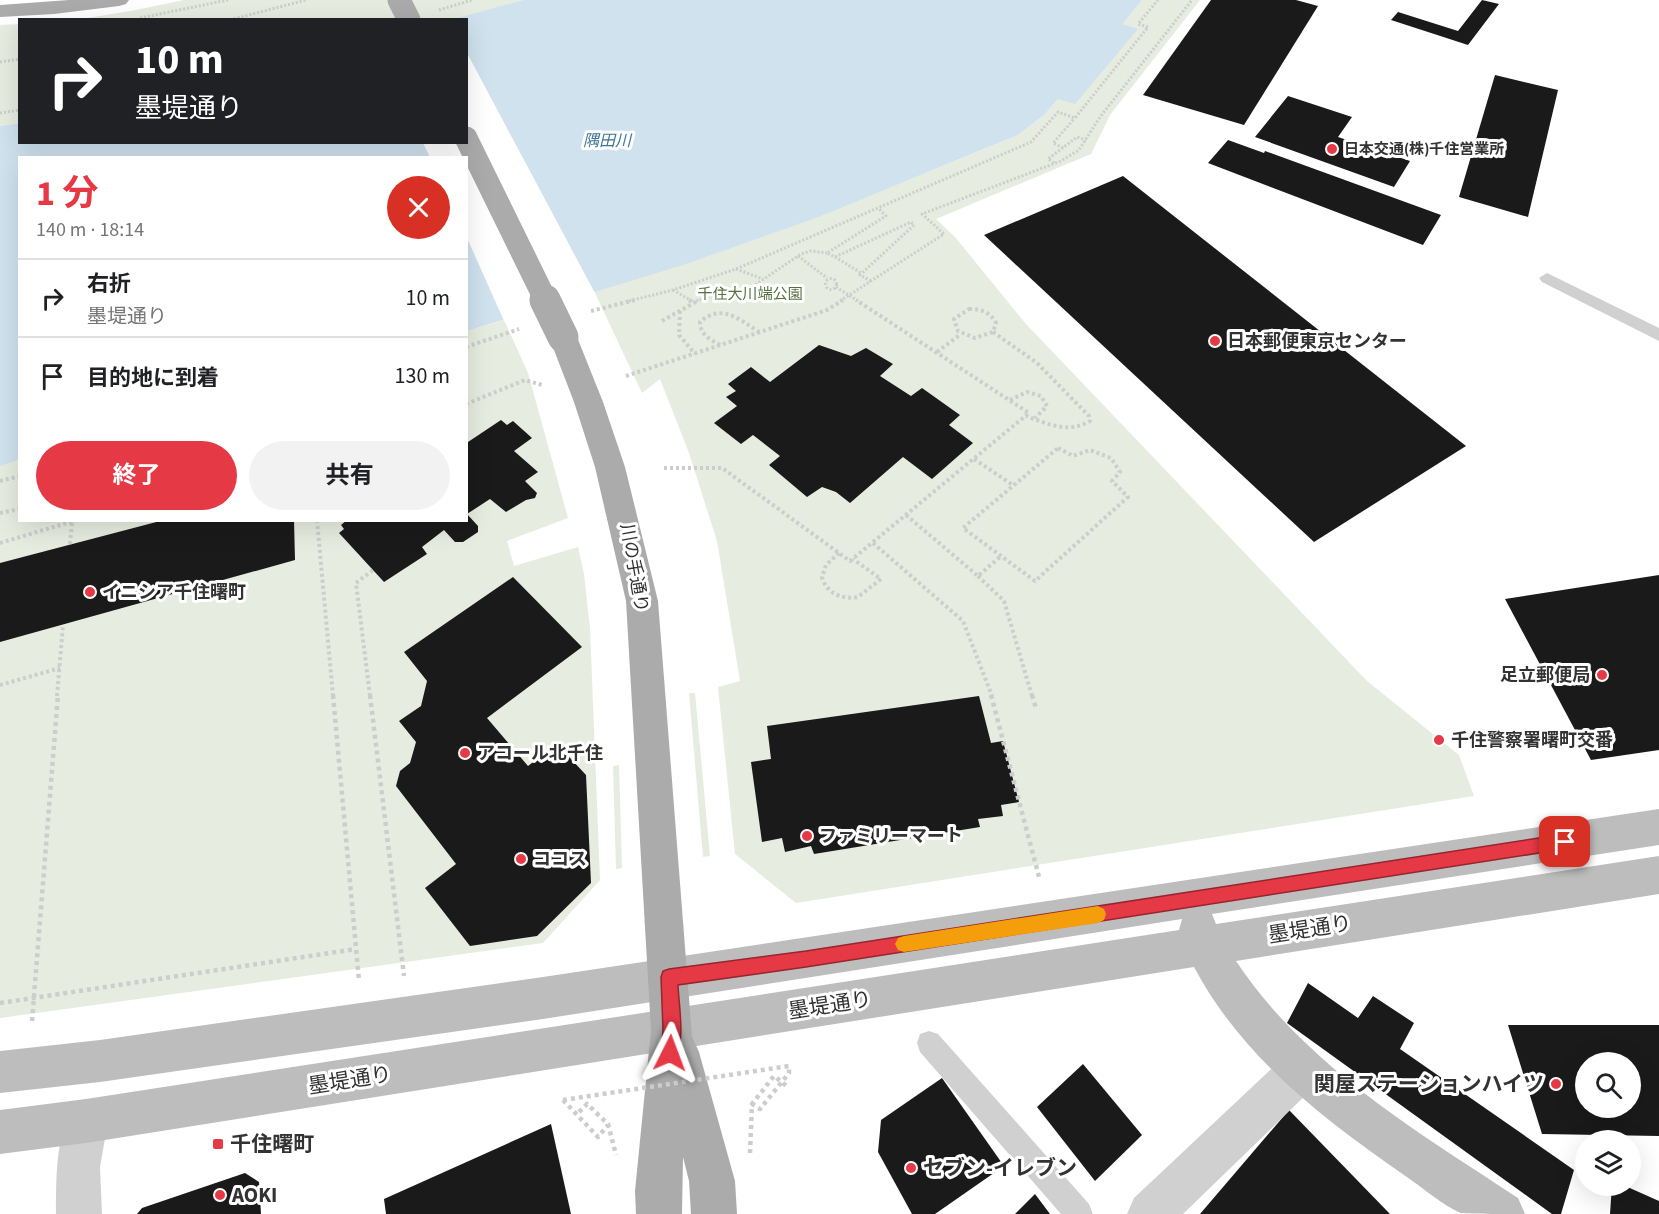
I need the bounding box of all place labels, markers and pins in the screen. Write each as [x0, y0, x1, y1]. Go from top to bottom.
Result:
place label: 日本交通(株)千住営業所 [1344, 139, 1504, 160]
marker: 日本交通(株)千住営業所 [1325, 142, 1339, 156]
place label: 日本郵便東京センター [1227, 329, 1407, 354]
marker: 日本郵便東京センター [1208, 334, 1222, 348]
place label: イニシア千住曙町 [102, 580, 246, 605]
marker: イニシア千住曙町 [83, 585, 97, 599]
place label: 足立郵便局 [1500, 663, 1590, 688]
marker: 足立郵便局 [1595, 668, 1609, 682]
place label: 千住警察署曙町交番 [1451, 728, 1613, 753]
marker: 千住警察署曙町交番 [1432, 733, 1446, 747]
place label: アコール北千住 [477, 741, 603, 766]
marker: アコール北千住 [458, 746, 472, 760]
pin [1539, 816, 1590, 867]
place label: ファミリーマート [819, 824, 963, 849]
marker: ファミリーマート [800, 829, 814, 843]
place label: ココス [533, 847, 587, 872]
marker: ココス [514, 852, 528, 866]
place label: 関屋ステーションハイツ [1314, 1069, 1544, 1099]
marker: 関屋ステーションハイツ [1549, 1077, 1563, 1091]
place label: 千住曙町 [230, 1129, 314, 1159]
marker: 千住曙町 [211, 1137, 225, 1151]
place label: セブン-イレブン [923, 1153, 1077, 1183]
marker: セブン-イレブン [904, 1161, 918, 1175]
place label: AOKI [231, 1180, 277, 1210]
marker: AOKI [213, 1188, 227, 1202]

